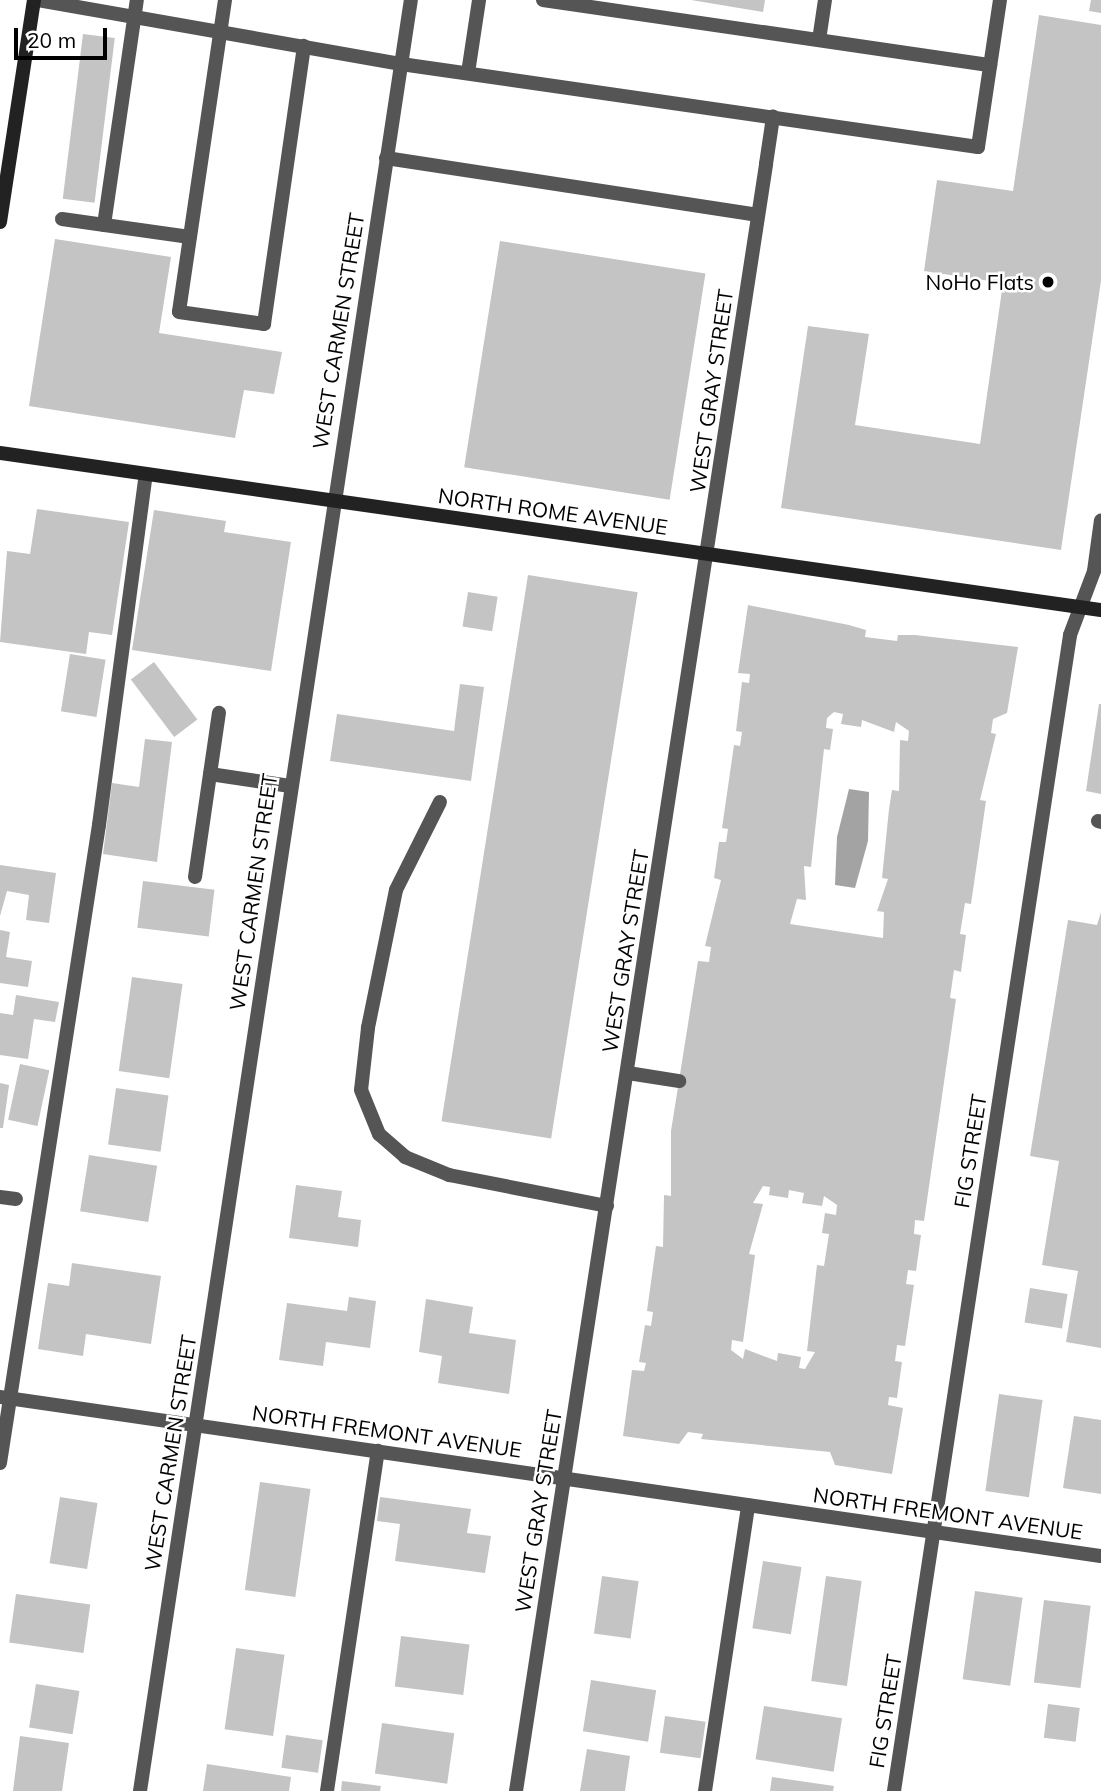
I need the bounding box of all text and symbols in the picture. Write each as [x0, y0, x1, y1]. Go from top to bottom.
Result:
scale bar [18, 14, 110, 58]
text: 20 m [27, 27, 76, 53]
street label: WEST CARMEN STREET [307, 211, 369, 451]
place label: NoHo Flats [926, 269, 1034, 295]
marker: NoHo Flats [1040, 274, 1056, 290]
street label: WEST GRAY STREET [684, 288, 738, 494]
street label: NORTH ROME AVENUE [437, 482, 669, 540]
street label: WEST CARMEN STREET [224, 772, 282, 1012]
street label: WEST GRAY STREET [596, 848, 654, 1054]
street label: FIG STREET [949, 1092, 991, 1210]
street label: WEST CARMEN STREET [139, 1333, 201, 1573]
street label: NORTH FREMONT AVENUE [251, 1400, 523, 1462]
street label: WEST GRAY STREET [509, 1408, 567, 1614]
street label: NORTH FREMONT AVENUE [812, 1482, 1084, 1544]
street label: FIG STREET [864, 1652, 906, 1770]

